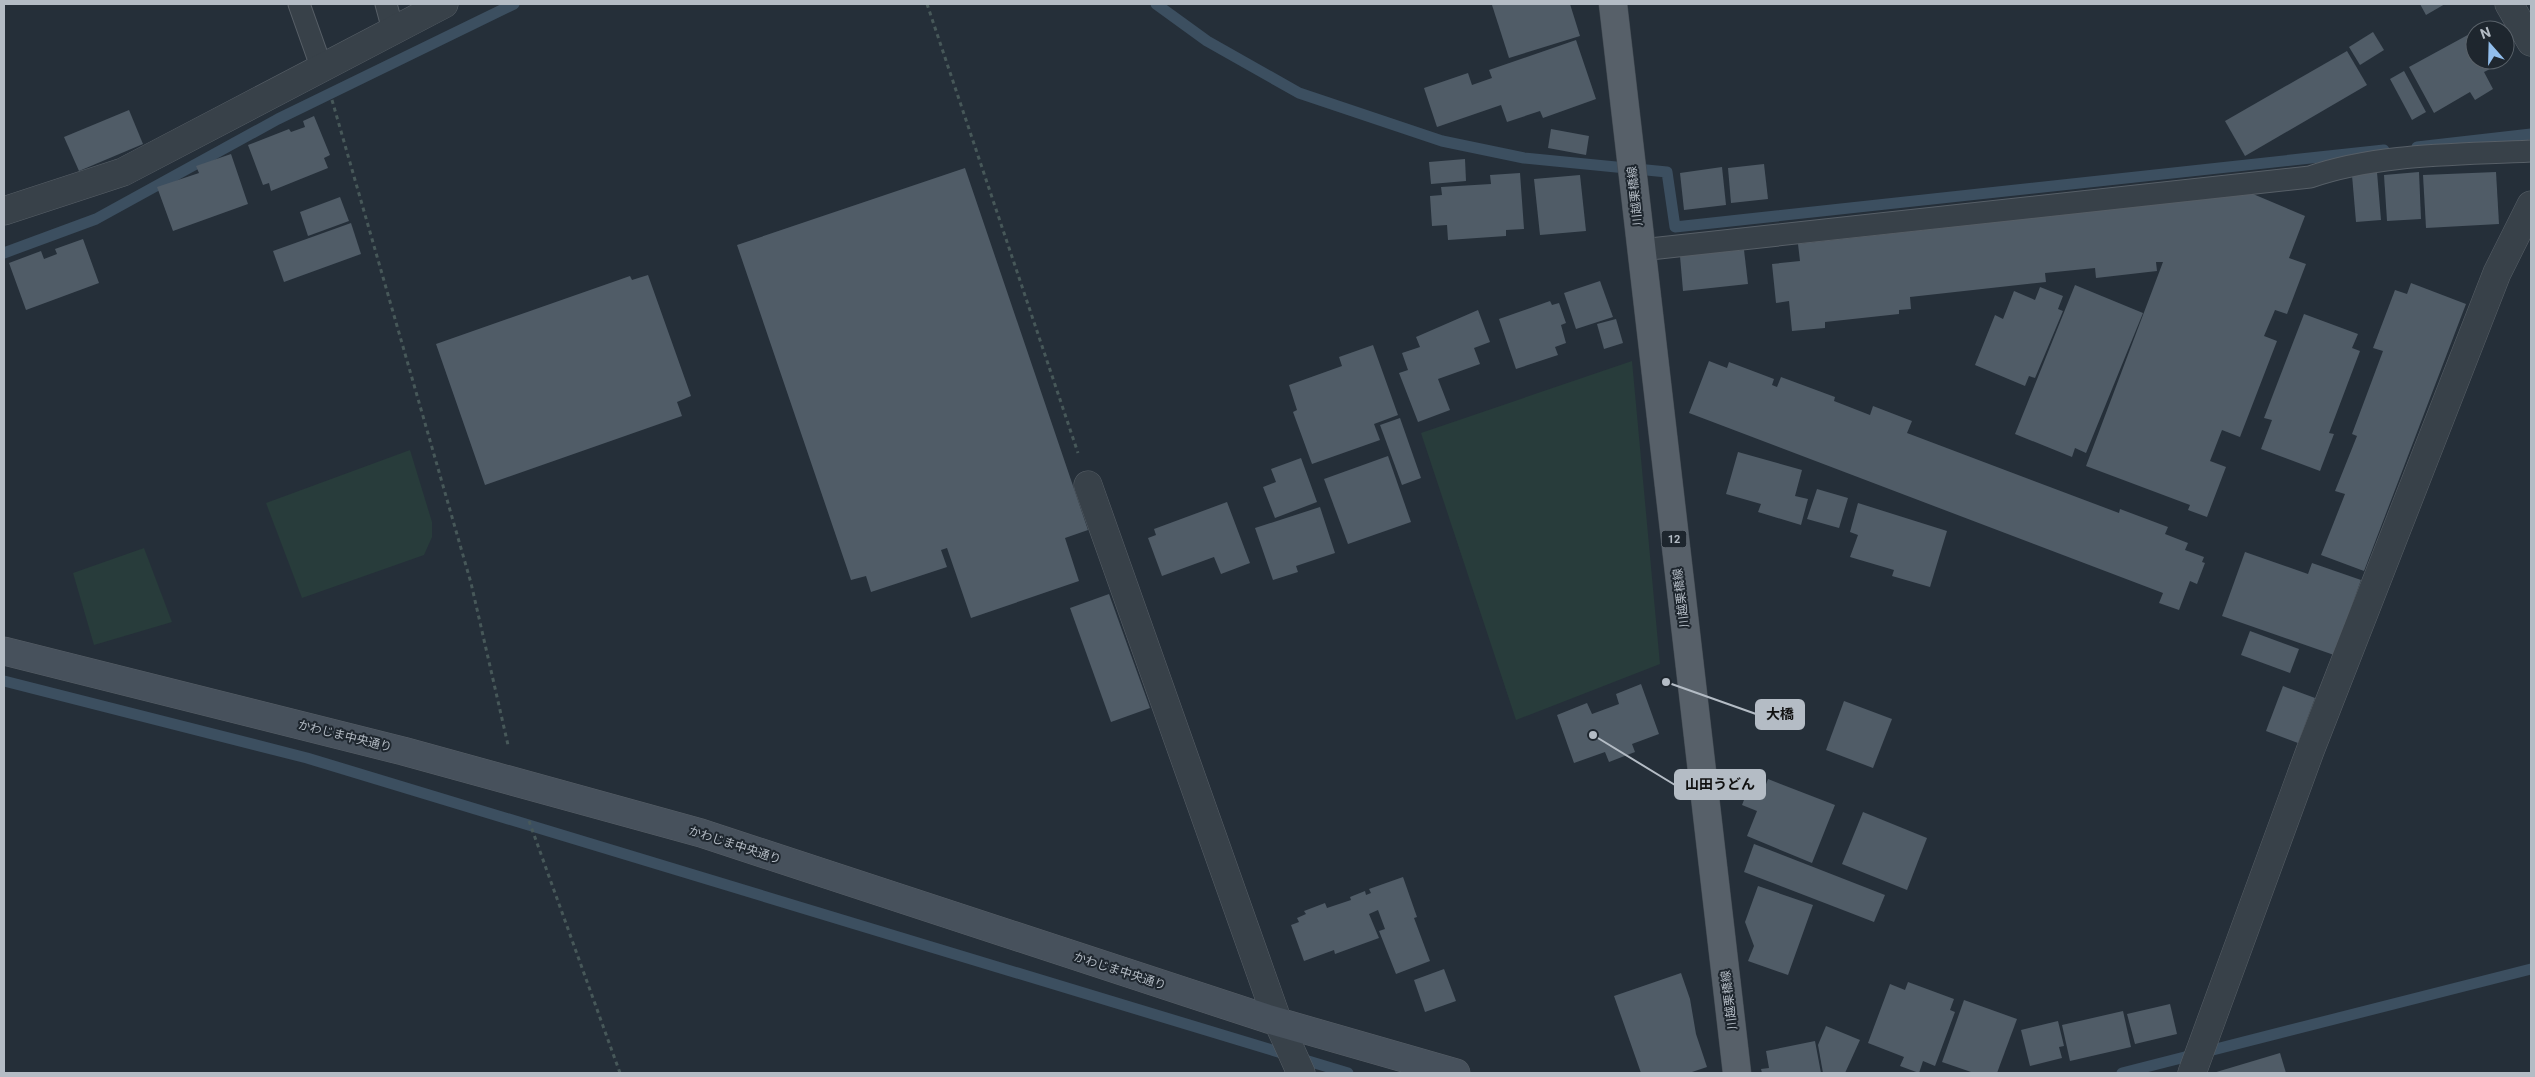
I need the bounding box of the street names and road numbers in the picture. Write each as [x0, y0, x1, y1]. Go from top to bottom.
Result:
street label: 川越栗橋線 [1625, 165, 1645, 227]
road number: 12 [1662, 530, 1686, 548]
street label: 川越栗橋線 [1670, 567, 1692, 629]
street label: かわじま中央通り [297, 718, 393, 754]
street label: かわじま中央通り [687, 824, 783, 866]
street label: かわじま中央通り [1072, 950, 1168, 992]
street label: 川越栗橋線 [1718, 969, 1740, 1031]

